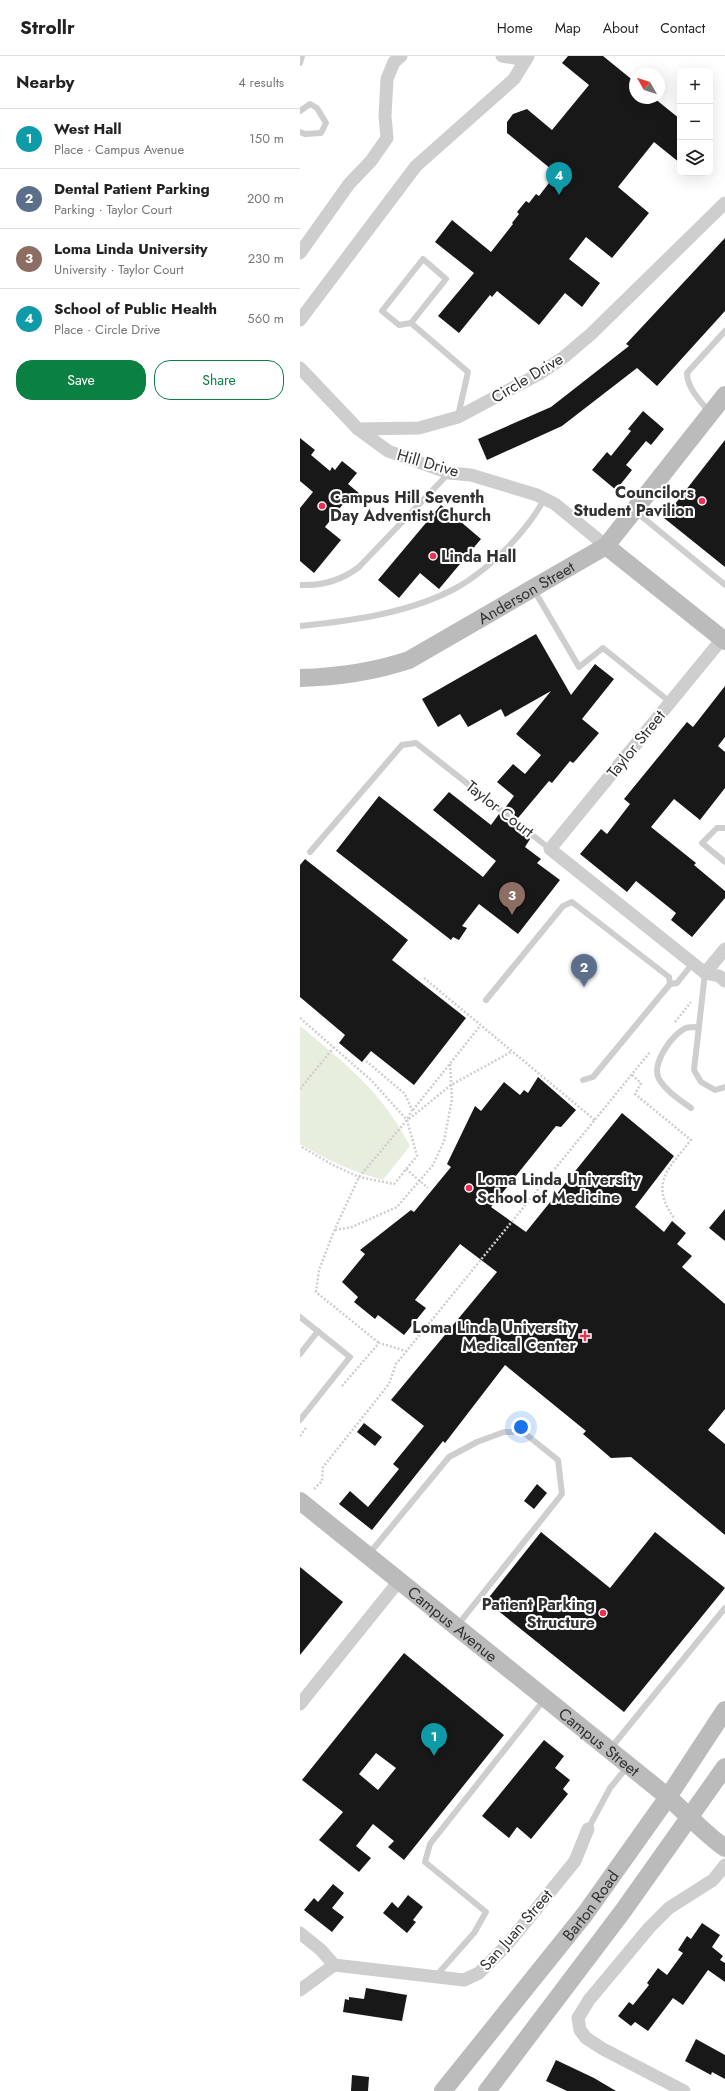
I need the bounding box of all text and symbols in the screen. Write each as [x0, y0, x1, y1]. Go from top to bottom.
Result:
text: Strollr [20, 14, 75, 41]
text: Home [497, 18, 533, 38]
text: Map [555, 18, 581, 38]
text: About [603, 18, 638, 38]
text: Contact [660, 18, 705, 38]
north arrow [629, 68, 665, 104]
map controls [677, 68, 713, 176]
button: + [677, 68, 713, 104]
text: Nearby [16, 70, 74, 94]
text: 4 results [238, 73, 284, 92]
button: − [677, 104, 713, 140]
text: West Hall [54, 118, 121, 140]
text: 1 [26, 129, 32, 148]
text: 150 m [249, 129, 284, 148]
text: Place · Campus Avenue [54, 140, 184, 159]
button: layers [677, 140, 713, 176]
pin: 4 [546, 162, 572, 195]
text: Dental Patient Parking [54, 178, 210, 200]
text: 2 [25, 189, 33, 208]
text: 200 m [247, 189, 284, 208]
text: Parking · Taylor Court [54, 200, 172, 219]
text: Loma Linda University [54, 238, 207, 260]
text: 3 [25, 249, 33, 268]
text: 230 m [248, 249, 284, 268]
text: University · Taylor Court [54, 260, 184, 279]
text: School of Public Health [54, 298, 217, 320]
text: 4 [24, 309, 34, 328]
text: 560 m [247, 309, 284, 328]
text: Place · Circle Drive [54, 320, 160, 339]
street label: Circle Drive [487, 347, 567, 409]
button: Save [16, 360, 146, 400]
button: Share [154, 360, 284, 400]
street label: Hill Drive [394, 443, 462, 483]
place label: Councilors Student Pavilion [573, 481, 694, 522]
place label: Campus Hill Seventh Day Adventist Church [330, 486, 491, 527]
marker: Councilors Student Pavilion [697, 496, 707, 506]
marker: Campus Hill Seventh Day Adventist Church [317, 501, 327, 511]
place label: Linda Hall [441, 545, 516, 568]
marker: Linda Hall [428, 551, 438, 561]
street label: Anderson Street [473, 555, 579, 629]
street label: Taylor Street [601, 705, 671, 783]
street label: Taylor Court [461, 775, 539, 843]
pin: 3 [499, 882, 525, 915]
pin: 2 [571, 954, 597, 987]
place label: Loma Linda University School of Medicine [477, 1168, 641, 1209]
marker: Loma Linda University School of Medicine [464, 1183, 474, 1193]
place label: Loma Linda University Medical Center [412, 1316, 577, 1357]
marker: Loma Linda University Medical Center [579, 1330, 591, 1342]
your location [511, 1417, 531, 1437]
street label: Campus Avenue [403, 1580, 503, 1667]
place label: Patient Parking Structure [482, 1593, 595, 1634]
marker: Patient Parking Structure [598, 1608, 608, 1618]
street label: Campus Street [554, 1702, 645, 1781]
pin: 1 [421, 1723, 447, 1756]
street label: Barton Road [557, 1865, 624, 1946]
street label: San Juan Street [474, 1884, 558, 1976]

